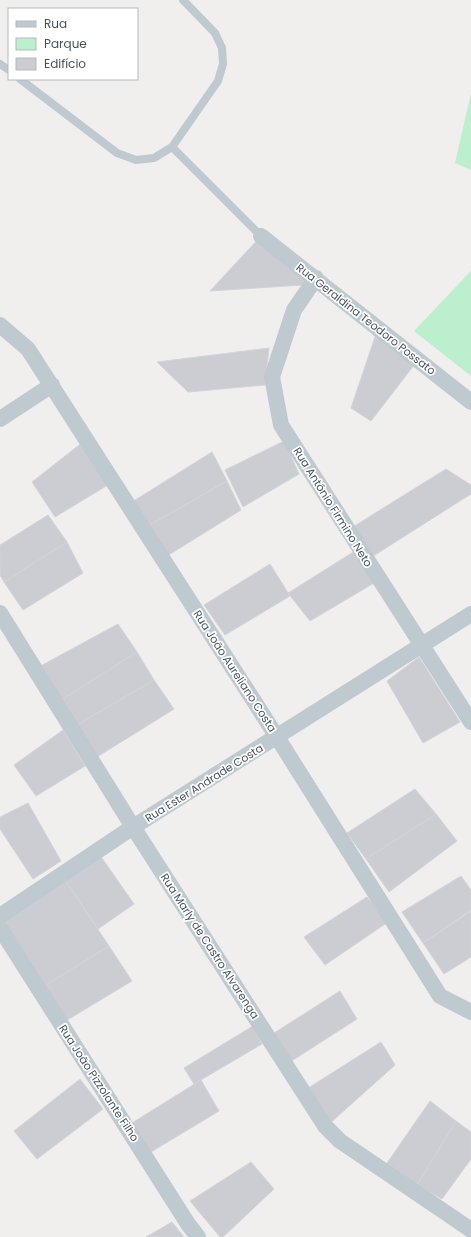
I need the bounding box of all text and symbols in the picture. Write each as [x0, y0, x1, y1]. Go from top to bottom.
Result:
legend [8, 8, 138, 80]
text: Rua [44, 15, 67, 32]
text: Parque [44, 35, 87, 52]
text: Edifício [44, 55, 86, 72]
street label: Rua Geraldina Teodoro Possato [293, 259, 439, 379]
street label: Rua Antônio Firmino Neto [290, 444, 376, 570]
street label: Rua João Aureliano Costa [190, 607, 280, 735]
street label: Rua Ester Andrade Costa [142, 740, 266, 826]
street label: Rua Marly de Castro Alvarenga [157, 870, 263, 1022]
street label: Rua João Pizzolante Filho [55, 1021, 143, 1145]

